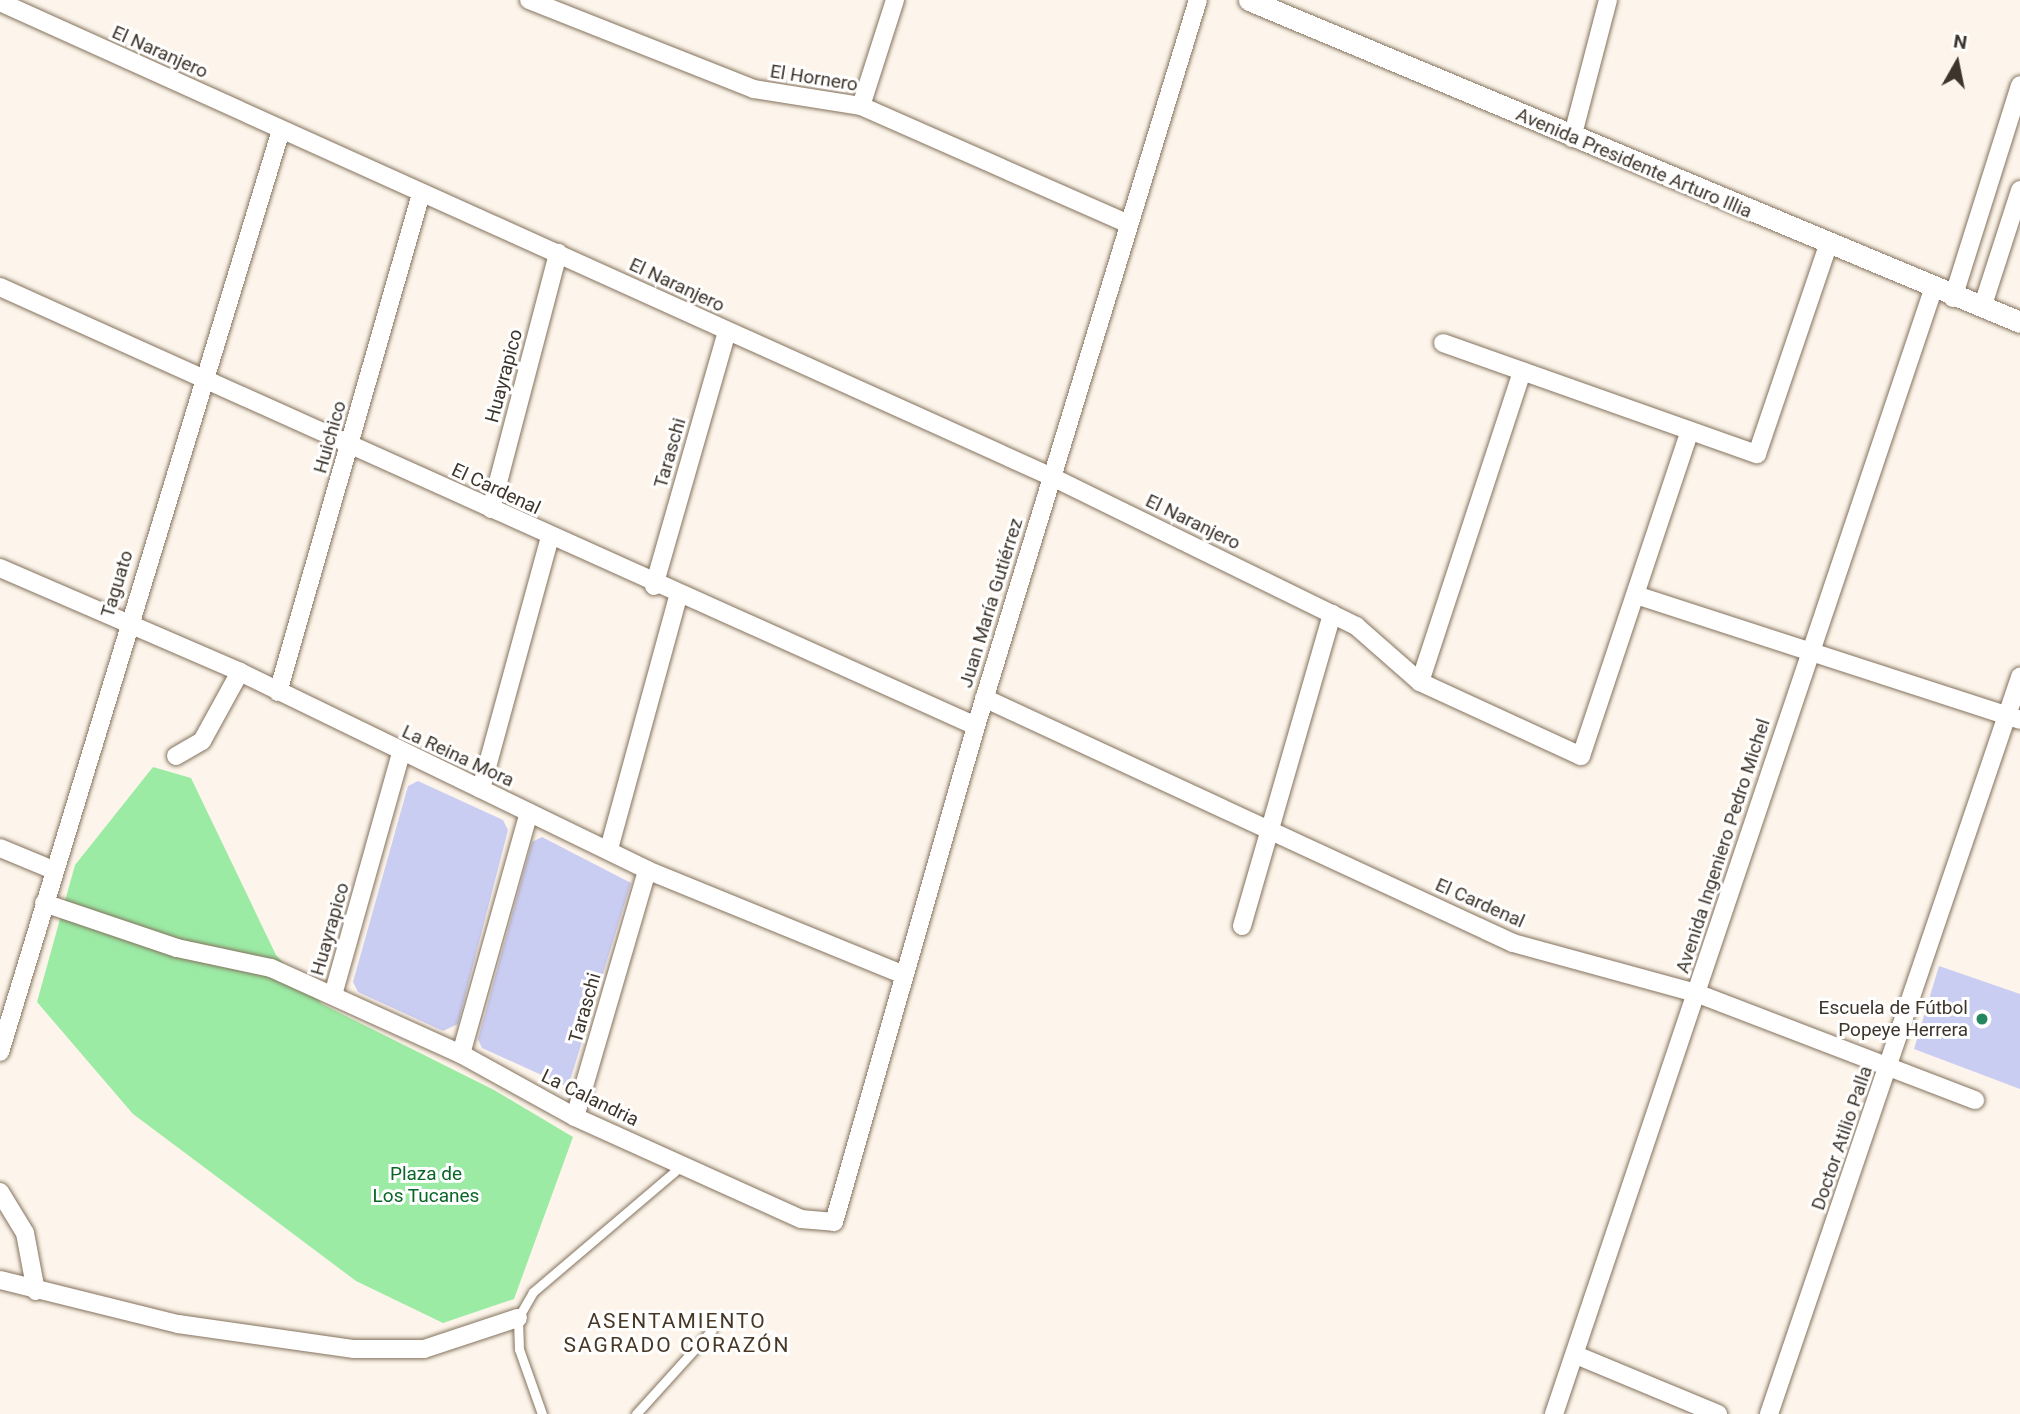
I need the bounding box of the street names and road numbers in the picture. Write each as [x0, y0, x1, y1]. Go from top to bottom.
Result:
street label: El Naranjero [108, 21, 212, 83]
street label: El Hornero [768, 60, 860, 96]
street label: Avenida Presidente Arturo Illia [1513, 103, 1755, 223]
street label: El Naranjero [626, 253, 728, 317]
street label: Huayrapico [481, 327, 527, 425]
street label: Huichico [309, 398, 351, 476]
street label: Taraschi [649, 415, 691, 491]
street label: El Cardenal [448, 459, 544, 519]
street label: El Naranjero [1142, 489, 1244, 555]
street label: Juan María Gutiérrez [954, 515, 1028, 691]
street label: Taguato [96, 548, 138, 620]
street label: Avenida Ingeniero Pedro Michel [1671, 716, 1775, 976]
street label: La Reina Mora [398, 720, 518, 792]
street label: El Cardenal [1432, 873, 1528, 933]
street label: Huayrapico [306, 880, 354, 978]
street label: Taraschi [564, 970, 606, 1046]
street label: Doctor Atilio Palla [1807, 1063, 1877, 1213]
street label: La Calandria [538, 1065, 642, 1131]

